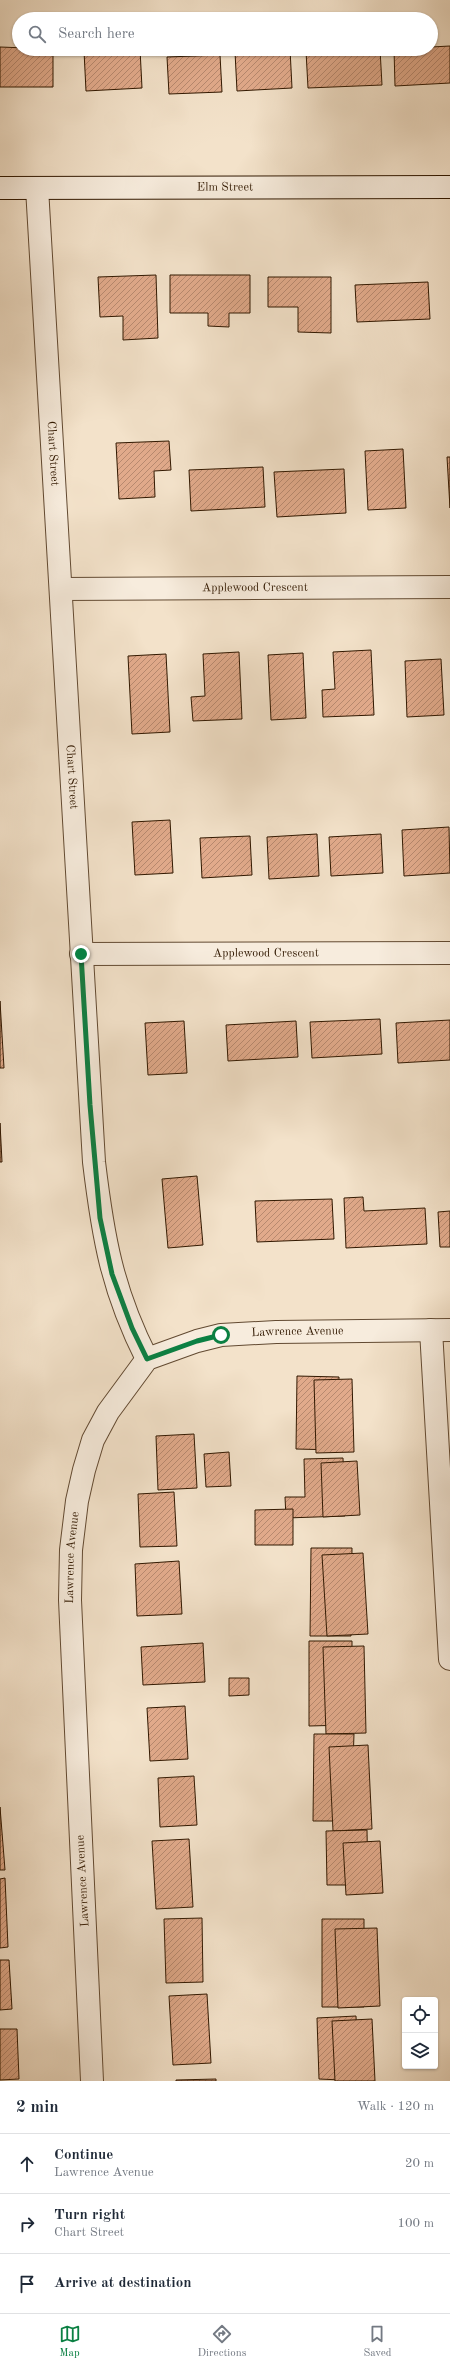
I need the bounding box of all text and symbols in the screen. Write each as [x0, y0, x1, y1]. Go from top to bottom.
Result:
search box [12, 12, 438, 56]
icon: search [26, 23, 48, 45]
text: Search here [58, 27, 135, 42]
street label: Elm Street [197, 181, 253, 194]
street label: Chart Street [45, 421, 60, 486]
street label: Applewood Crescent [202, 582, 308, 594]
street label: Chart Street [64, 744, 79, 810]
route end [72, 945, 90, 963]
street label: Applewood Crescent [213, 947, 319, 960]
street label: Lawrence Avenue [251, 1325, 344, 1339]
route start [212, 1326, 230, 1344]
street label: Lawrence Avenue [64, 1510, 82, 1604]
street label: Lawrence Avenue [75, 1834, 91, 1927]
map controls [402, 1997, 438, 2069]
button: locate [402, 1997, 438, 2033]
button: layers [402, 2033, 438, 2069]
text: 2 min [16, 2099, 59, 2116]
text: Walk · 120 m [357, 2100, 434, 2113]
text: Continue [54, 2148, 113, 2163]
icon: ahead [16, 2153, 38, 2175]
text: 20 m [405, 2157, 434, 2170]
text: Lawrence Avenue [54, 2166, 154, 2179]
text: Turn right [54, 2208, 125, 2223]
icon: right [16, 2213, 38, 2235]
text: 100 m [397, 2217, 434, 2230]
text: Chart Street [54, 2226, 124, 2239]
icon: arrive [16, 2273, 38, 2295]
text: Arrive at destination [54, 2276, 192, 2291]
tab: Map [59, 2323, 81, 2361]
tab: Directions [198, 2323, 246, 2361]
tab: Saved [363, 2323, 391, 2361]

